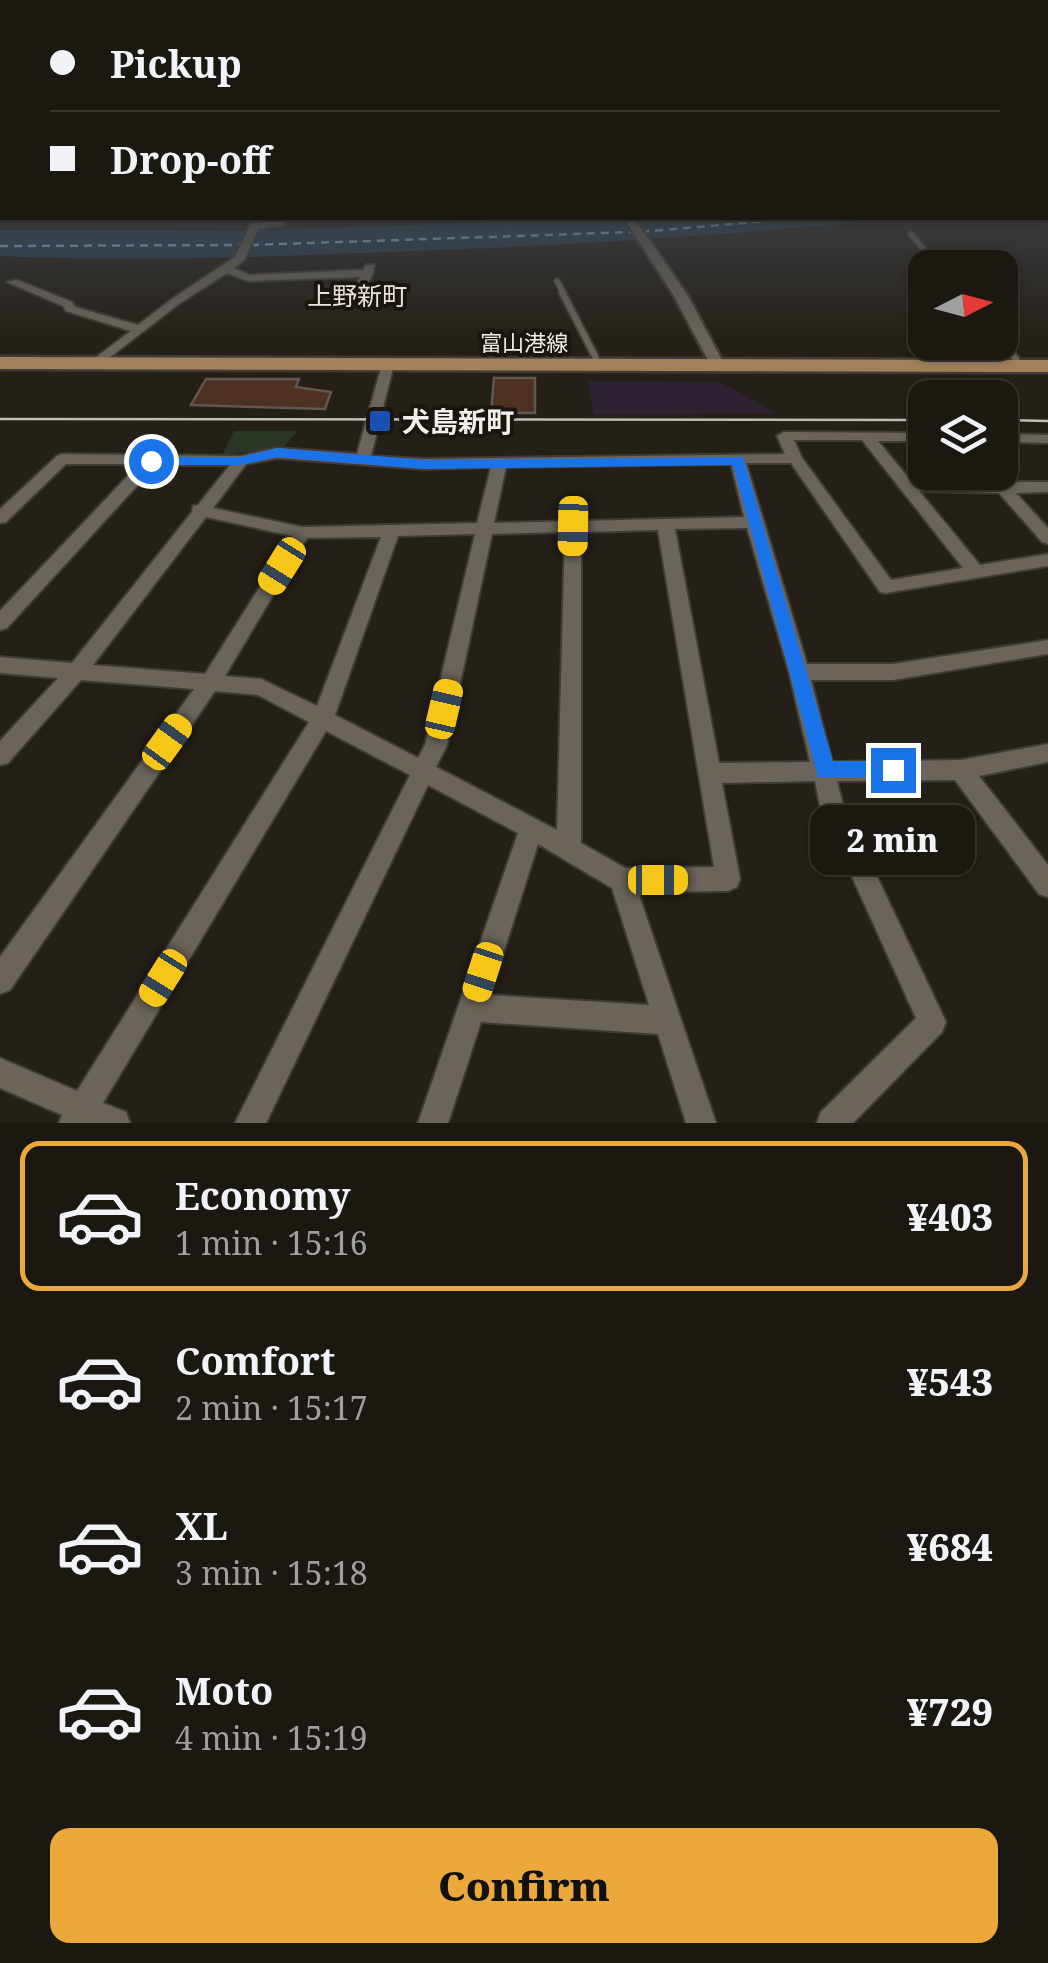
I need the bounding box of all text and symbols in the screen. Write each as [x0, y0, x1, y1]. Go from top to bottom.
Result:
text: Pickup [110, 37, 242, 89]
text: Drop-off [110, 133, 271, 185]
north arrow [908, 250, 1018, 360]
map controls [908, 250, 1018, 490]
district label: 上野新町 [307, 278, 407, 312]
street label: 富山港線 [480, 327, 568, 357]
button: layers [908, 380, 1018, 490]
place label: 犬島新町 [402, 402, 514, 440]
marker: 犬島新町 [367, 408, 393, 434]
route start [129, 439, 174, 484]
car [557, 496, 589, 556]
car [253, 533, 311, 599]
car [423, 676, 465, 742]
car [137, 709, 197, 775]
route end [871, 748, 916, 793]
callout: 2 min [810, 805, 976, 875]
text: 2 min [847, 818, 938, 861]
car [628, 865, 688, 895]
car [459, 939, 507, 1005]
car [134, 945, 192, 1011]
text: Economy [175, 1169, 351, 1221]
icon: car [55, 1171, 145, 1261]
text: ¥403 [907, 1190, 993, 1242]
text: 1 min · 15:16 [175, 1221, 368, 1264]
text: Comfort [175, 1334, 335, 1386]
icon: car [55, 1336, 145, 1426]
text: ¥543 [907, 1355, 993, 1407]
text: 2 min · 15:17 [175, 1386, 368, 1429]
text: XL [175, 1499, 228, 1551]
icon: car [55, 1501, 145, 1591]
text: ¥684 [907, 1520, 993, 1572]
text: 3 min · 15:18 [175, 1551, 368, 1594]
text: Moto [175, 1664, 273, 1716]
icon: car [55, 1666, 145, 1756]
text: ¥729 [907, 1685, 993, 1737]
text: 4 min · 15:19 [175, 1716, 368, 1759]
button: Confirm [50, 1828, 998, 1943]

